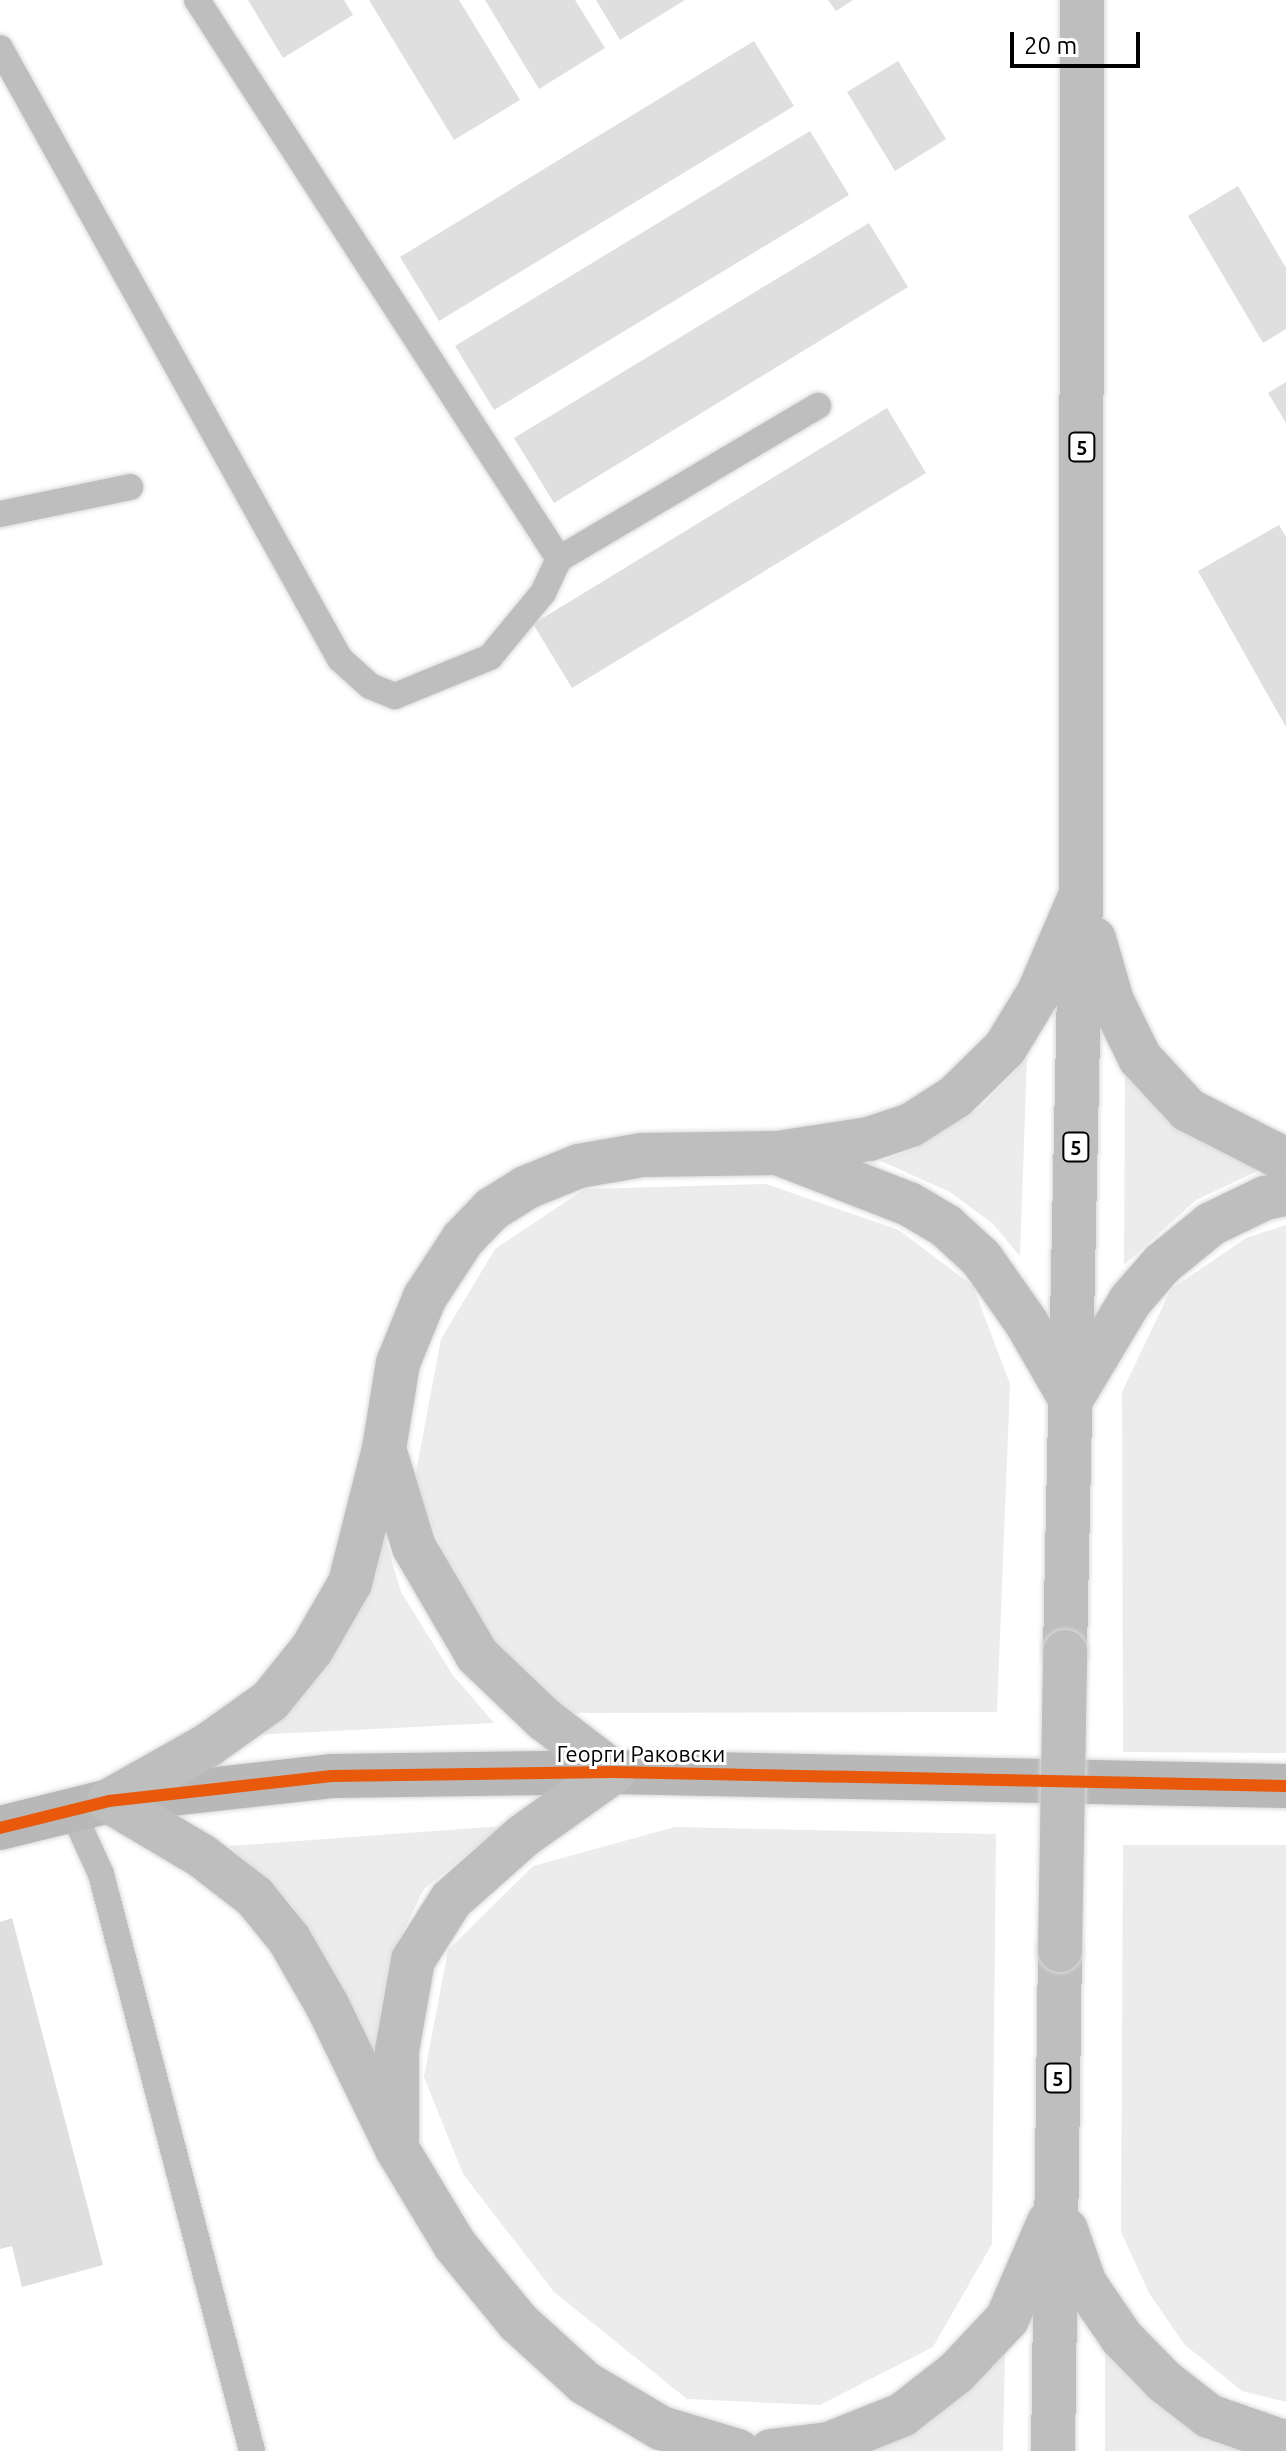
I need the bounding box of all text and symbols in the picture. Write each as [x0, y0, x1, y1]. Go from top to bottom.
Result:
scale bar [1014, 16, 1144, 66]
text: 20 m [1024, 32, 1077, 59]
road number: 5 [1068, 431, 1096, 463]
road number: 5 [1062, 1131, 1090, 1163]
street label: Георги Раковски [557, 1741, 725, 1767]
road number: 5 [1044, 2062, 1072, 2094]

